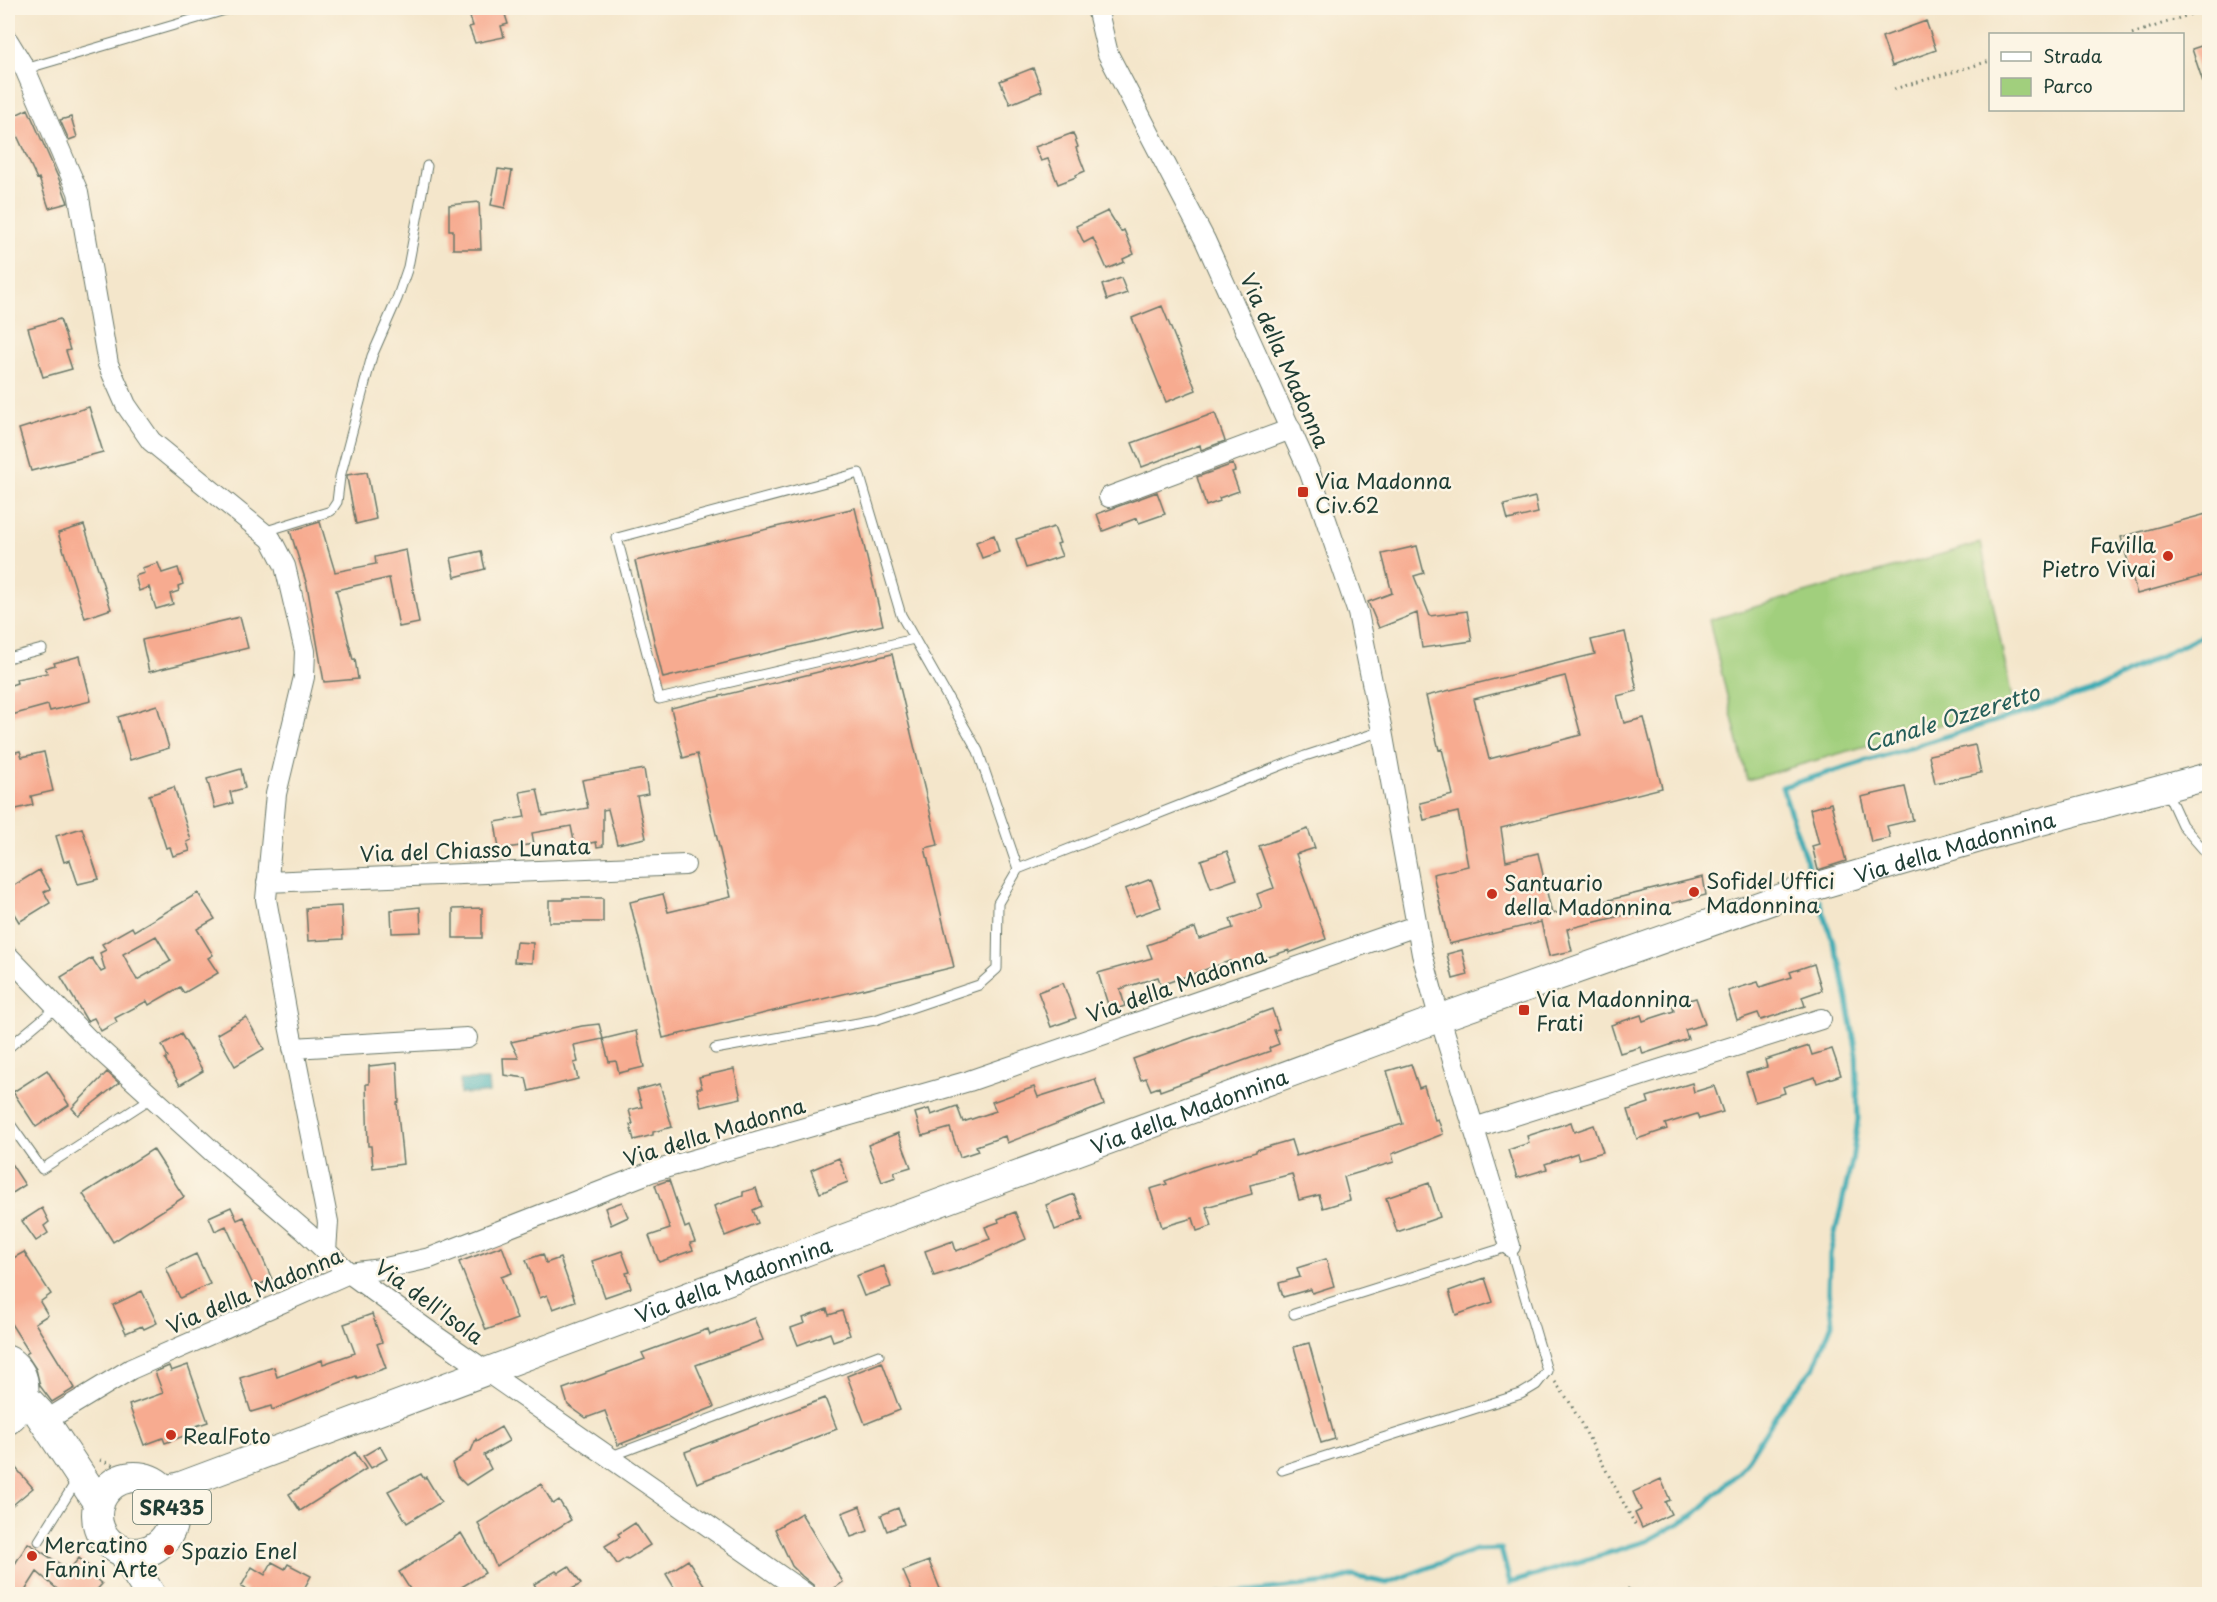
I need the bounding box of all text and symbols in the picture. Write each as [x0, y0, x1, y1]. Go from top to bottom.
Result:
legend [1989, 33, 2184, 111]
text: Strada [2043, 42, 2103, 69]
text: Parco [2043, 72, 2093, 99]
street label: Via della Madonna [1233, 267, 1339, 453]
place label: Via Madonna Civ.62 [1315, 464, 1451, 520]
marker: Via Madonna Civ.62 [1296, 485, 1310, 499]
place label: Favilla Pietro Vivai [2042, 528, 2156, 584]
marker: Favilla Pietro Vivai [2161, 549, 2175, 563]
water label: Canale Ozzeretto [1859, 674, 2044, 759]
street label: Via della Madonnina [1850, 802, 2059, 891]
street label: Via del Chiasso Lunata [359, 829, 592, 869]
place label: Sofidel Uffici Madonnina [1706, 864, 1835, 920]
place label: Santuario della Madonnina [1504, 866, 1672, 922]
marker: Sofidel Uffici Madonnina [1687, 885, 1701, 899]
marker: Santuario della Madonnina [1485, 887, 1499, 901]
street label: Via della Madonna [1082, 938, 1270, 1030]
place label: Via Madonnina Frati [1536, 982, 1692, 1038]
marker: Via Madonnina Frati [1517, 1003, 1531, 1017]
street label: Via della Madonnina [1086, 1059, 1293, 1162]
street label: Via della Madonna [619, 1088, 809, 1174]
street label: Via della Madonnina [630, 1228, 837, 1331]
street label: Via della Madonna [161, 1238, 347, 1342]
street label: Via dell'Isola [369, 1251, 491, 1351]
place label: RealFoto [183, 1419, 271, 1451]
marker: RealFoto [164, 1428, 178, 1442]
road number: SR435 [133, 1490, 211, 1524]
place label: Mercatino Fanini Arte [44, 1528, 158, 1584]
place label: Spazio Enel [181, 1534, 297, 1566]
marker: Spazio Enel [162, 1543, 176, 1557]
marker: Mercatino Fanini Arte [25, 1549, 39, 1563]

